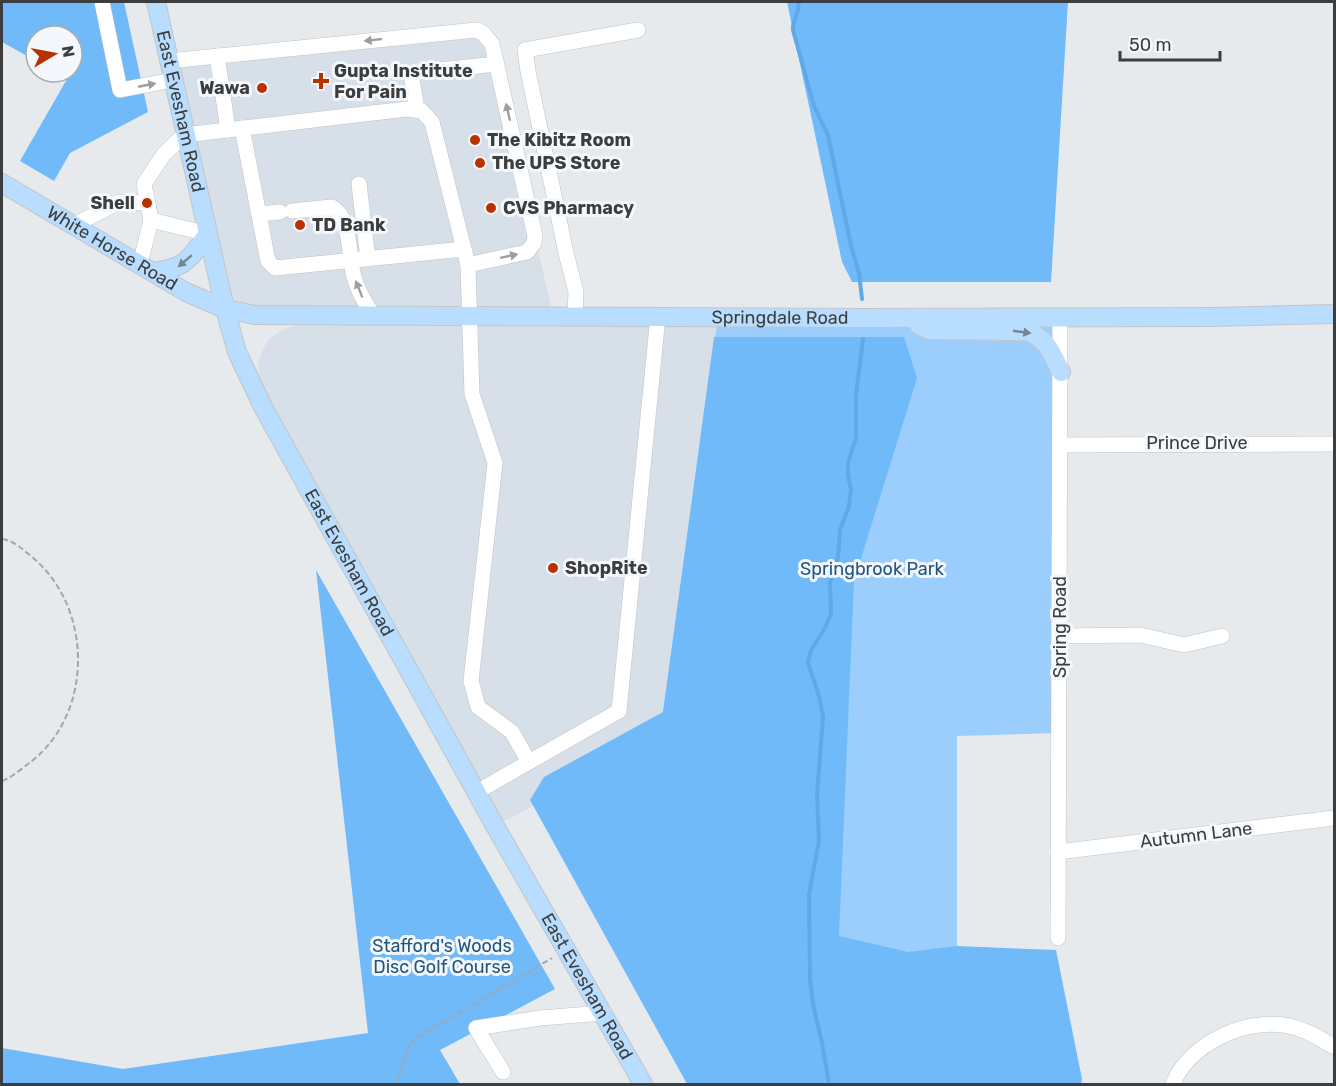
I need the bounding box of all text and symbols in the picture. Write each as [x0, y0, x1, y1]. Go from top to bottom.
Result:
north arrow [24, 24, 84, 84]
scale bar [1120, 24, 1220, 62]
street label: East Evesham Road [152, 28, 209, 194]
text: 50 m [1129, 34, 1172, 56]
one-way arrow [364, 35, 383, 45]
text: N [58, 44, 79, 59]
place label: Gupta Institute For Pain [334, 60, 473, 103]
marker: Gupta Institute For Pain [312, 72, 330, 90]
place label: Wawa [200, 77, 250, 99]
one-way arrow [137, 80, 156, 89]
marker: Wawa [255, 81, 269, 95]
one-way arrow [502, 103, 512, 121]
place label: The Kibitz Room [487, 129, 631, 151]
marker: The Kibitz Room [468, 133, 482, 147]
place label: The UPS Store [492, 152, 621, 174]
marker: The UPS Store [473, 156, 487, 170]
place label: Shell [90, 192, 135, 214]
marker: Shell [140, 196, 154, 210]
place label: CVS Pharmacy [503, 197, 634, 219]
street label: White Horse Road [43, 201, 181, 295]
marker: CVS Pharmacy [484, 201, 498, 215]
place label: TD Bank [312, 214, 386, 236]
marker: TD Bank [293, 218, 307, 232]
one-way arrow [500, 251, 519, 260]
one-way arrow [178, 254, 193, 267]
one-way arrow [354, 280, 364, 298]
street label: Springdale Road [711, 306, 849, 329]
one-way arrow [1013, 328, 1032, 337]
street label: Prince Drive [1146, 432, 1248, 454]
street label: East Evesham Road [300, 485, 399, 640]
place label: ShopRite [565, 557, 648, 579]
park label: Springbrook Park [800, 558, 945, 580]
marker: ShopRite [546, 561, 560, 575]
street label: Spring Road [1049, 576, 1071, 678]
street label: Autumn Lane [1139, 817, 1253, 853]
street label: East Evesham Road [536, 909, 638, 1063]
park label: Stafford's Woods Disc Golf Course [372, 935, 512, 978]

